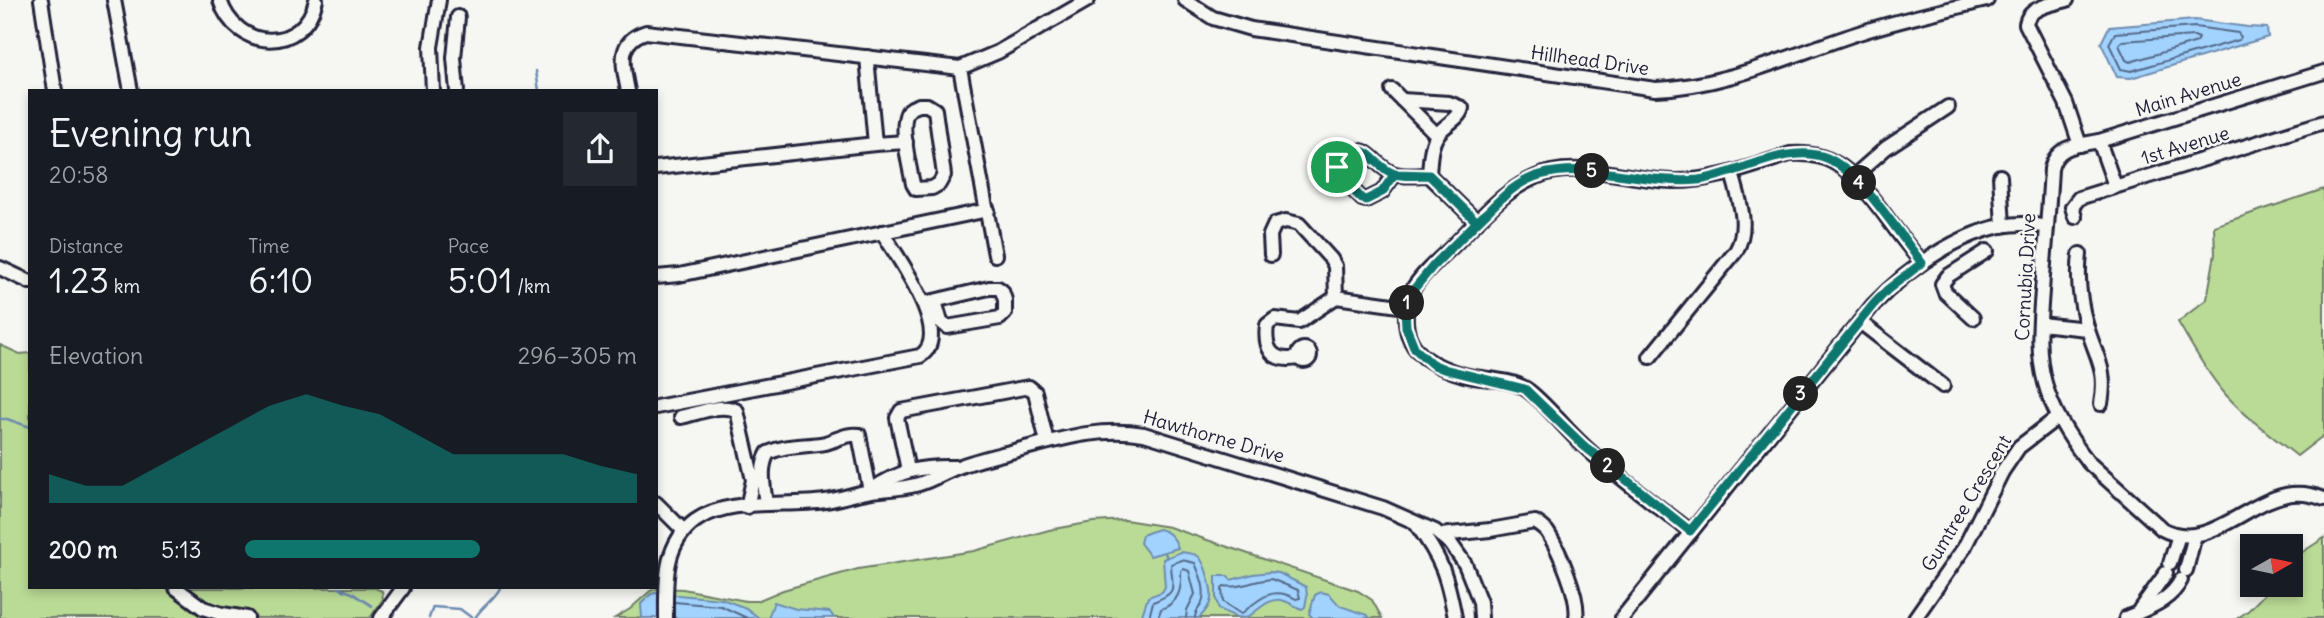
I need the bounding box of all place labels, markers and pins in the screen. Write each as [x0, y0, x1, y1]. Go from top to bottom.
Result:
pin [1307, 137, 1367, 197]
pin: 5 [1574, 154, 1610, 188]
pin: 4 [1842, 166, 1876, 200]
pin: 1 [1390, 286, 1424, 320]
pin: 3 [1784, 376, 1818, 412]
pin: 2 [1590, 448, 1626, 484]

